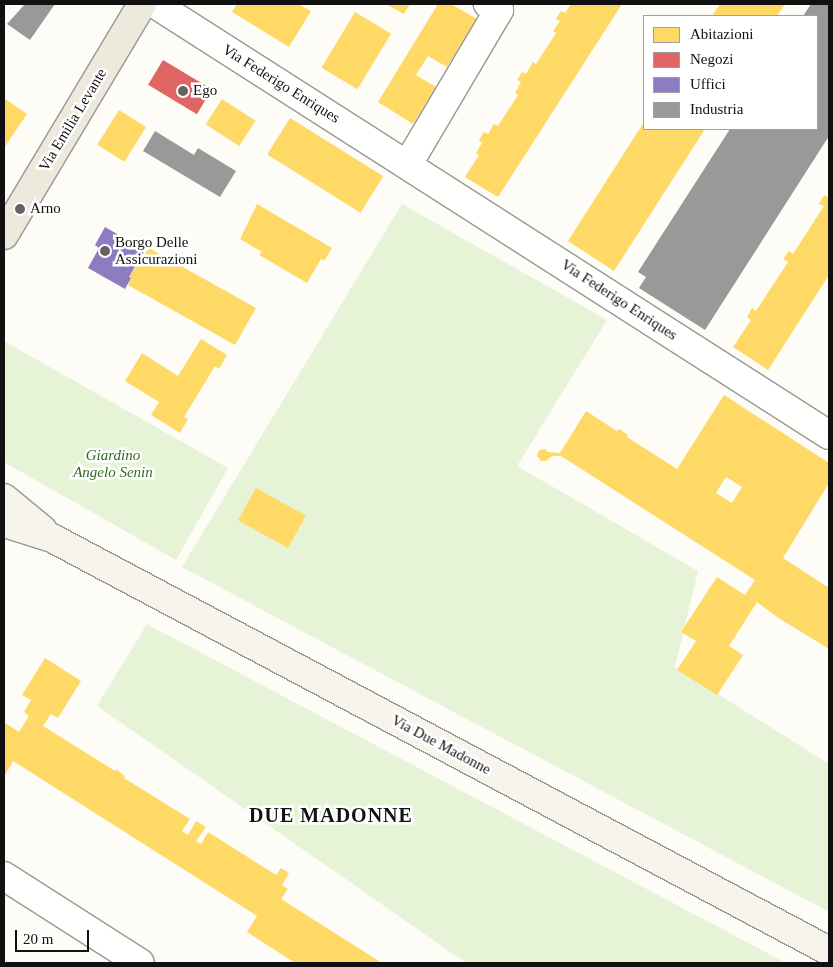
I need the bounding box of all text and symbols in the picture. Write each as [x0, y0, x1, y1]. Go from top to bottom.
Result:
legend [643, 15, 818, 130]
text: Abitazioni [690, 26, 753, 42]
street label: Via Federigo Enriques [219, 41, 343, 127]
text: Negozi [690, 51, 733, 67]
street label: Via Emilia Levante [35, 65, 111, 175]
text: Uffici [690, 76, 726, 92]
place label: Ego [193, 82, 217, 100]
marker: Ego [177, 85, 189, 97]
text: Industria [690, 101, 743, 117]
place label: Arno [30, 200, 61, 218]
marker: Arno [14, 203, 26, 215]
place label: Borgo Delle Assicurazioni [115, 233, 197, 268]
marker: Borgo Delle Assicurazioni [99, 245, 111, 257]
street label: Via Federigo Enriques [558, 256, 680, 344]
park label: Giardino Angelo Senin [73, 446, 153, 481]
street label: Via Due Madonne [388, 711, 494, 779]
district label: DUE MADONNE [248, 803, 414, 827]
scale bar [18, 920, 91, 952]
text: 20 m [23, 931, 53, 947]

